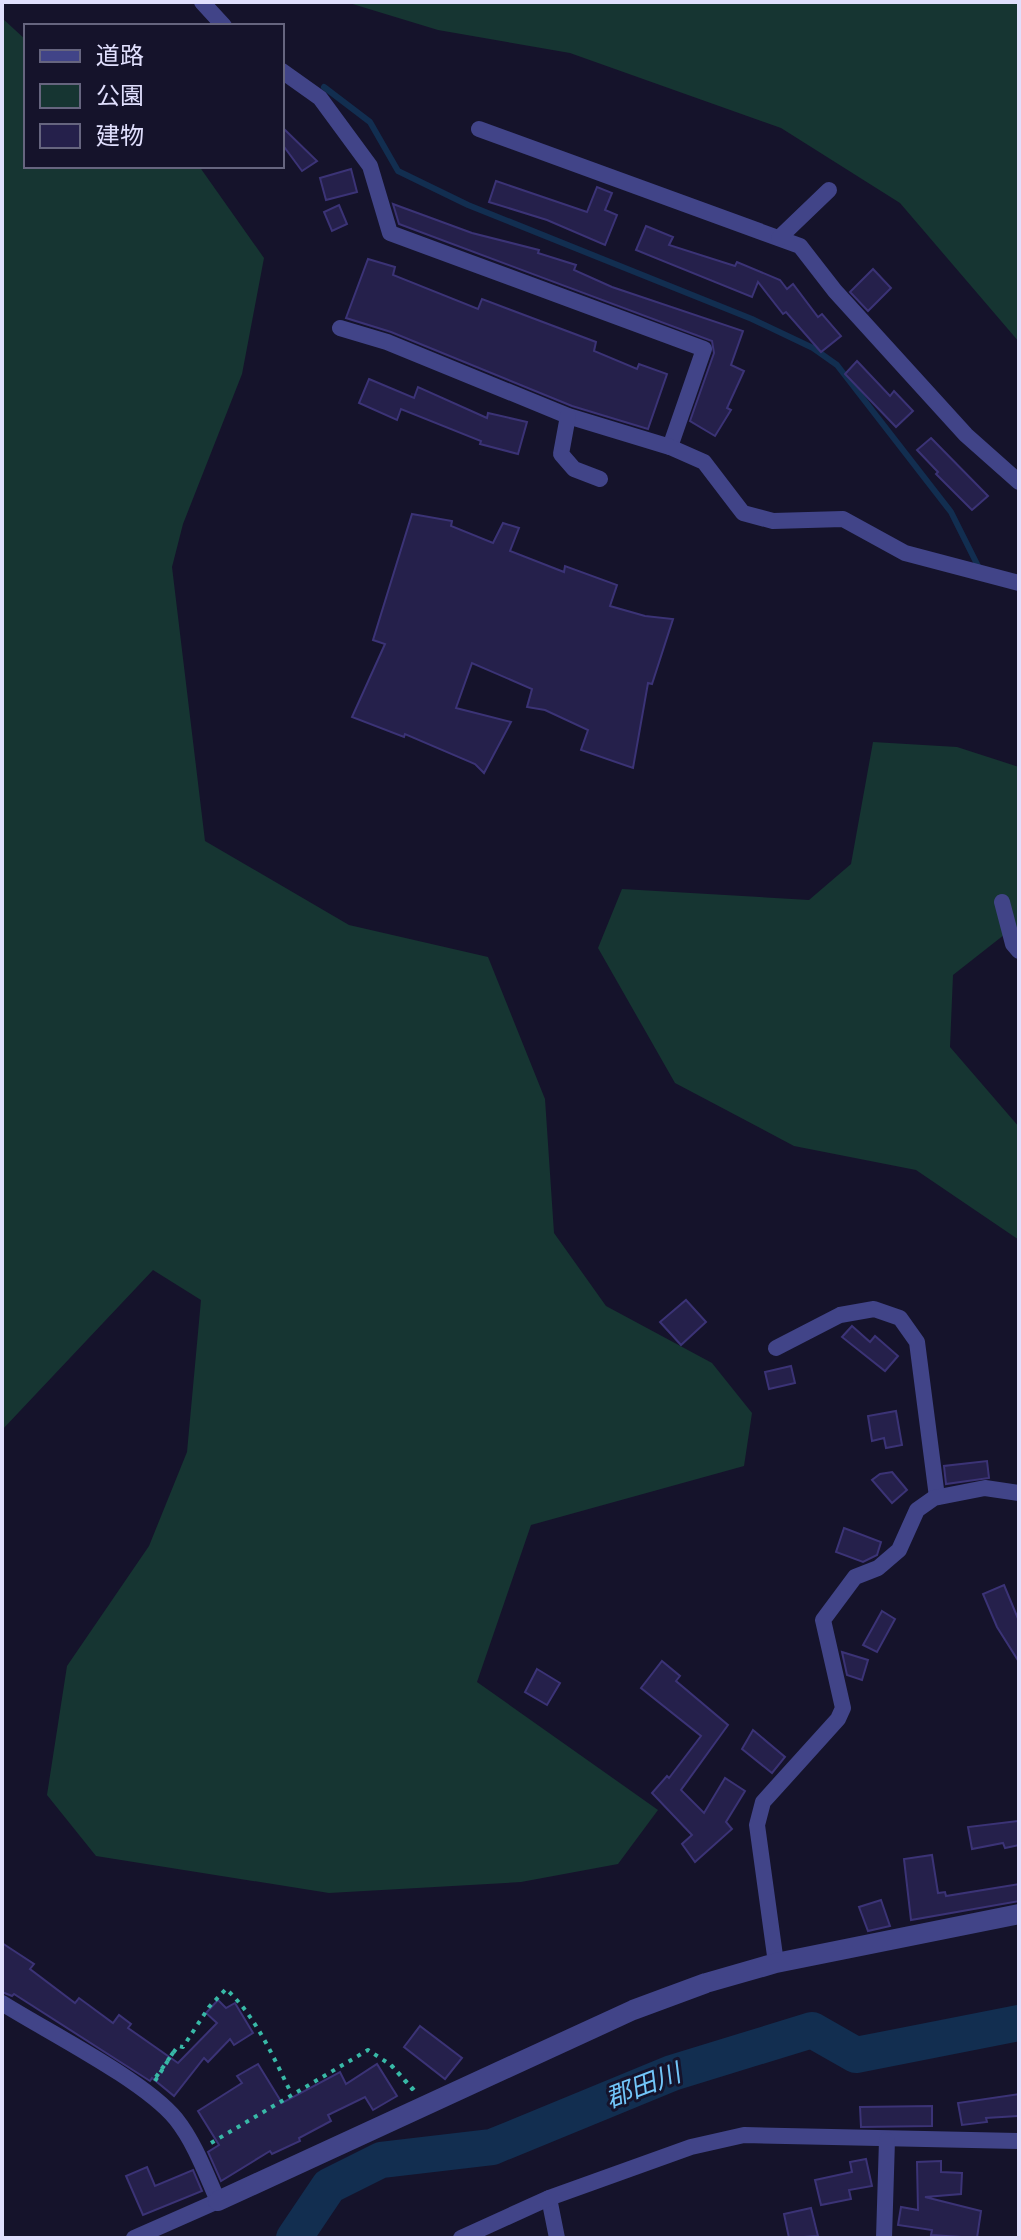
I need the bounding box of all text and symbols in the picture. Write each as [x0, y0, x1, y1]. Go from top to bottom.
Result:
legend [24, 24, 284, 168]
text: 道路 [96, 42, 144, 70]
text: 公園 [96, 82, 144, 110]
text: 建物 [96, 122, 144, 150]
water label: 郡田川 [601, 2056, 688, 2114]

